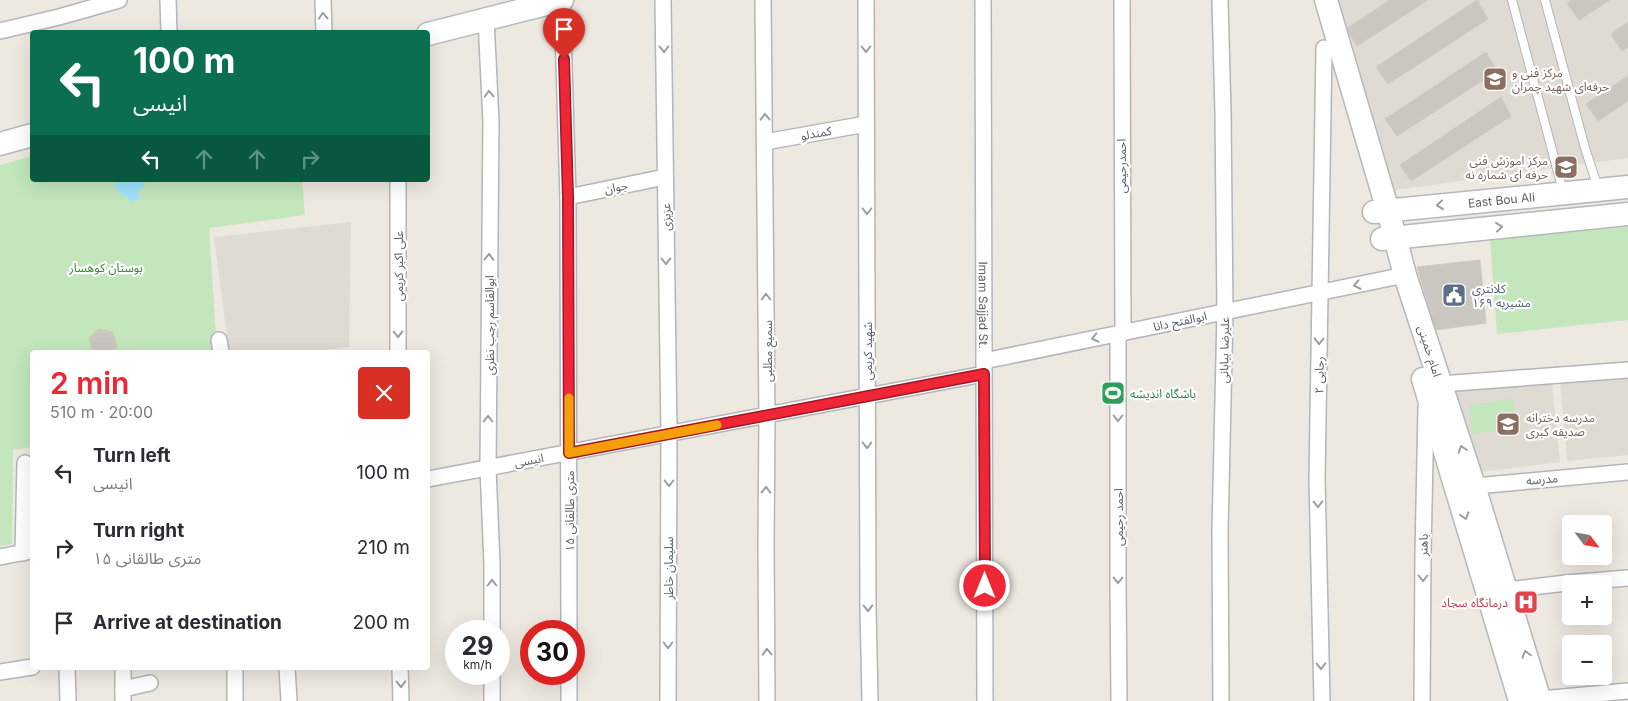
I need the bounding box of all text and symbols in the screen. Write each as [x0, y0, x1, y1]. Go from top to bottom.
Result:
pin [543, 8, 585, 59]
one-way arrow [318, 12, 329, 20]
icon: arrive [550, 15, 578, 43]
text: 100 m [133, 39, 236, 81]
one-way arrow [659, 45, 669, 53]
one-way arrow [861, 45, 871, 53]
icon: left [50, 50, 115, 115]
place label: مرکز فنی و حرفه‌ای شهید چمران [1512, 65, 1609, 95]
school or university icon: مرکز فنی و حرفه‌ای شهید چمران [1482, 66, 1508, 92]
text: انیسی [133, 90, 187, 116]
one-way arrow [484, 90, 495, 98]
one-way arrow [759, 113, 770, 121]
street label: کمندلو [799, 123, 834, 143]
street label: احمدرحیمی [1114, 139, 1129, 193]
icon: left [137, 145, 165, 173]
icon: ahead [190, 145, 218, 173]
icon: ahead [243, 145, 271, 173]
icon: right [296, 145, 324, 173]
place label: مرکز اموزش فنی حرفه ای شماره نه [1466, 153, 1548, 182]
school or university icon: مرکز اموزش فنی حرفه ای شماره نه [1553, 154, 1579, 180]
street label: جوان [603, 177, 629, 197]
street label: East Bou Ali [1467, 189, 1536, 210]
one-way arrow [1436, 199, 1444, 210]
street label: عزیزی [658, 203, 674, 231]
one-way arrow [862, 208, 872, 215]
one-way arrow [1495, 222, 1503, 233]
street label: علی اکبر کریمی [391, 231, 406, 301]
one-way arrow [484, 253, 494, 260]
one-way arrow [661, 258, 671, 265]
park label: بوستان کوهسار [68, 260, 143, 275]
street label: Imam Sajjad St. [976, 261, 991, 349]
street label: ابوالقاسم رجب نظری [482, 275, 499, 375]
one-way arrow [1353, 279, 1362, 290]
place label: کلانتری ۱۶۹ مشیریه [1472, 281, 1531, 310]
public building icon: کلانتری ۱۶۹ مشیریه [1441, 282, 1467, 308]
one-way arrow [761, 293, 771, 300]
street label: ابوالفتح دانا [1152, 308, 1209, 336]
street label: علیرضا بیابانی [1216, 317, 1232, 383]
street label: سمیع مطلبی [760, 320, 777, 382]
street label: شهید کریمی [860, 322, 875, 380]
street label: امام خمینی [1413, 323, 1445, 379]
one-way arrow [393, 330, 403, 338]
one-way arrow [1091, 333, 1100, 343]
one-way arrow [1314, 338, 1324, 346]
street label: رجایی ۲ [1311, 356, 1327, 394]
text: 2 min [50, 365, 129, 401]
button: close [358, 367, 410, 419]
sports icon: باشگاه اندیشه [1100, 380, 1126, 406]
place label: باشگاه اندیشه [1130, 386, 1196, 401]
text: 510 m · 20:00 [50, 402, 153, 422]
place label: مدرسه دخترانه صدیقه کبری [1526, 410, 1595, 439]
school or university icon: مدرسه دخترانه صدیقه کبری [1495, 411, 1521, 437]
one-way arrow [1113, 414, 1123, 422]
one-way arrow [483, 415, 493, 422]
one-way arrow [862, 442, 872, 450]
text: Turn left [93, 444, 171, 467]
one-way arrow [1458, 445, 1468, 454]
street label: انیسی [513, 450, 545, 470]
icon: left [50, 459, 78, 487]
text: 100 m [356, 461, 410, 484]
street label: ۱۵ متری طالقانی [562, 470, 577, 552]
street label: مدرسه [1525, 470, 1559, 488]
text: انیسی [93, 473, 132, 493]
one-way arrow [664, 480, 674, 487]
one-way arrow [761, 486, 771, 494]
street label: احمد رحیمی [1111, 488, 1126, 546]
one-way arrow [1313, 500, 1323, 508]
one-way arrow [1459, 511, 1469, 519]
north arrow [1562, 515, 1612, 565]
map controls [1562, 515, 1612, 685]
text: Turn right [93, 519, 184, 542]
icon: right [50, 534, 78, 562]
street label: باهنر [1415, 534, 1431, 557]
text: 210 m [357, 536, 410, 559]
street label: سلیمان خاطر [661, 537, 676, 600]
text: ۱۵ متری طالقانی [93, 548, 201, 568]
position arrow [958, 559, 1010, 611]
one-way arrow [1418, 574, 1428, 582]
button: + [1562, 575, 1612, 625]
one-way arrow [1113, 576, 1123, 584]
one-way arrow [487, 578, 497, 586]
hospital icon: درمانگاه سجاد [1513, 589, 1539, 615]
place label: درمانگاه سجاد [1441, 595, 1508, 610]
one-way arrow [863, 604, 873, 612]
icon: arrive [50, 609, 78, 637]
text: Arrive at destination [93, 611, 282, 634]
text: 200 m [352, 611, 410, 634]
speed limit sign: 30 [520, 620, 585, 685]
text: 29 [462, 631, 493, 661]
button: − [1562, 635, 1612, 685]
one-way arrow [663, 642, 673, 650]
one-way arrow [762, 648, 772, 656]
one-way arrow [1521, 651, 1531, 659]
text: km/h [463, 657, 492, 672]
one-way arrow [1316, 663, 1327, 671]
one-way arrow [396, 681, 406, 689]

